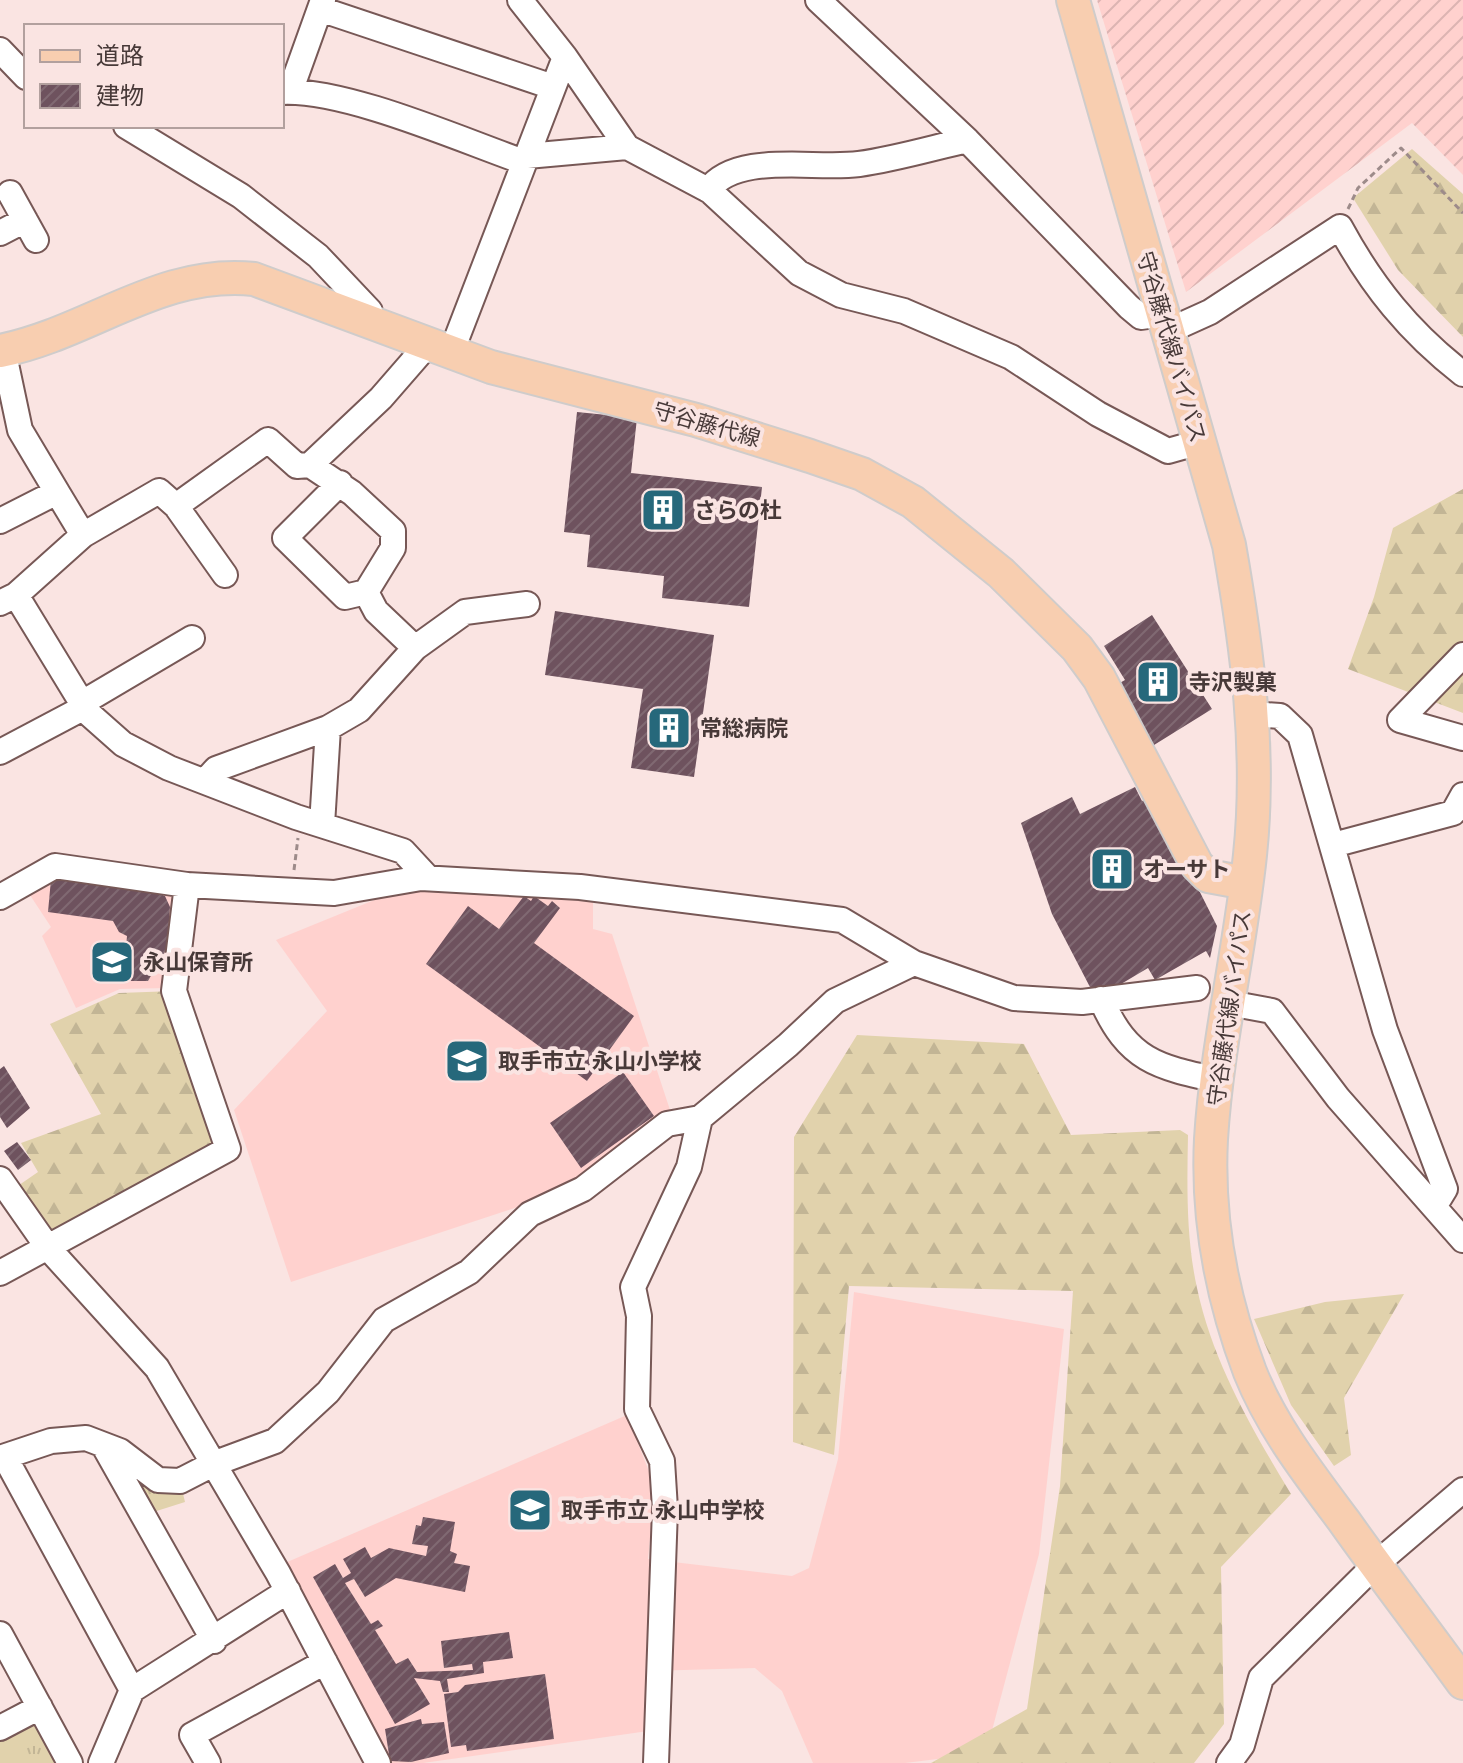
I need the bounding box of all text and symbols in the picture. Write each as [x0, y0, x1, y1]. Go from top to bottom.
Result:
legend [24, 24, 284, 128]
text: 道路 [96, 41, 144, 70]
text: 建物 [96, 81, 144, 110]
street label: 守谷藤代線バイパス [1131, 248, 1212, 446]
street label: 守谷藤代線 [650, 396, 763, 453]
building icon: さらの杜 [639, 486, 687, 534]
place label: さらの杜 [694, 497, 782, 524]
building icon: 寺沢製菓 [1134, 658, 1182, 706]
place label: 寺沢製菓 [1189, 669, 1277, 696]
building icon: 常総病院 [645, 704, 693, 752]
place label: 常総病院 [700, 715, 788, 742]
building icon: オーサト [1088, 845, 1136, 893]
place label: オーサト [1143, 856, 1231, 883]
street label: 守谷藤代線バイパス [1202, 908, 1257, 1108]
school or university icon: 永山保育所 [88, 938, 136, 986]
place label: 永山保育所 [143, 949, 253, 976]
school or university icon: 取手市立 永山小学校 [443, 1037, 491, 1085]
place label: 取手市立 永山小学校 [498, 1048, 702, 1075]
school or university icon: 取手市立 永山中学校 [506, 1486, 554, 1534]
place label: 取手市立 永山中学校 [561, 1497, 765, 1524]

